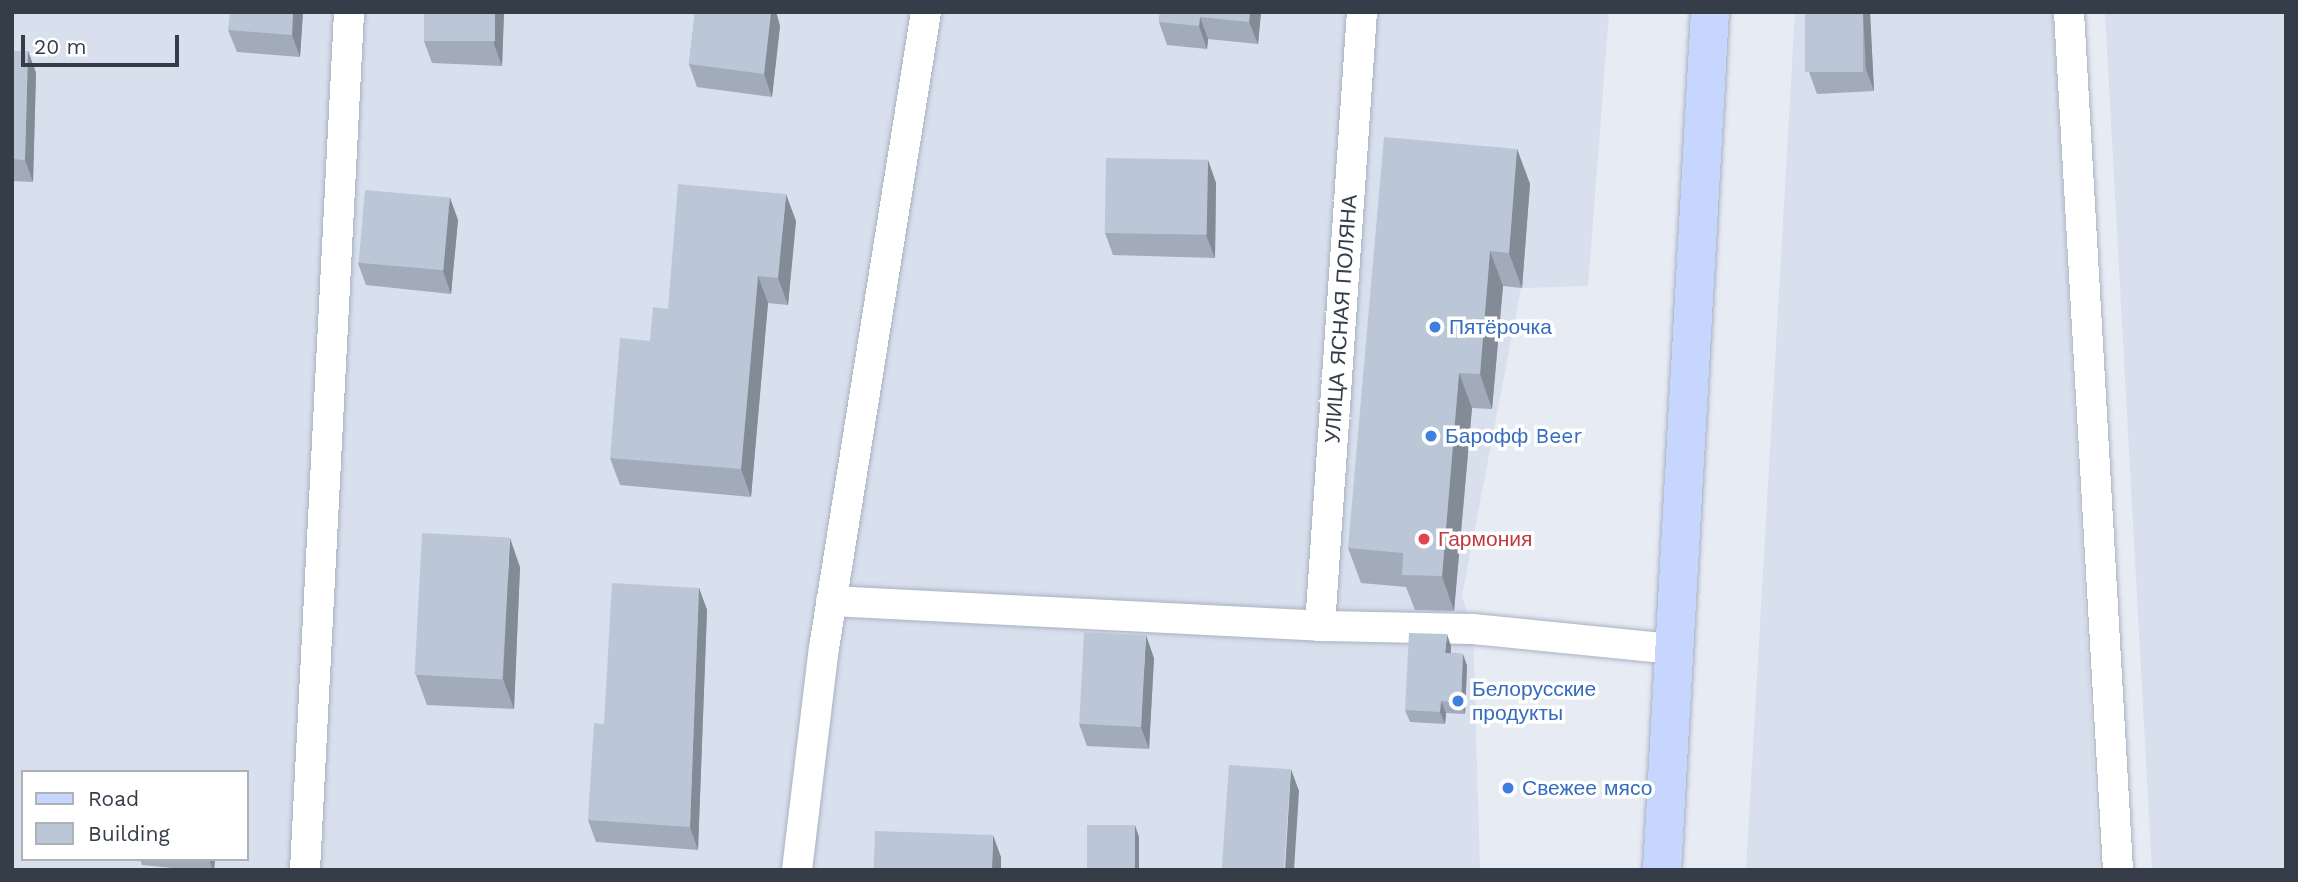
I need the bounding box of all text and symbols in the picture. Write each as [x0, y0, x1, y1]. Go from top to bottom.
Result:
scale bar [24, 21, 182, 65]
text: 20 m [34, 34, 86, 59]
street label: УЛИЦА ЯСНАЯ ПОЛЯНА [1320, 194, 1362, 444]
place label: Пятёрочка [1449, 314, 1552, 340]
marker: Пятёрочка [1427, 319, 1443, 335]
place label: Барофф Beer [1445, 423, 1582, 449]
marker: Барофф Beer [1423, 428, 1439, 444]
place label: Гармония [1438, 526, 1532, 552]
marker: Гармония [1416, 531, 1432, 547]
place label: Белорусские продукты [1472, 676, 1596, 726]
marker: Белорусские продукты [1450, 693, 1466, 709]
legend [21, 770, 248, 861]
place label: Свежее мясо [1522, 775, 1652, 801]
marker: Свежее мясо [1500, 780, 1516, 796]
text: Road [88, 786, 139, 811]
text: Building [88, 821, 170, 846]

